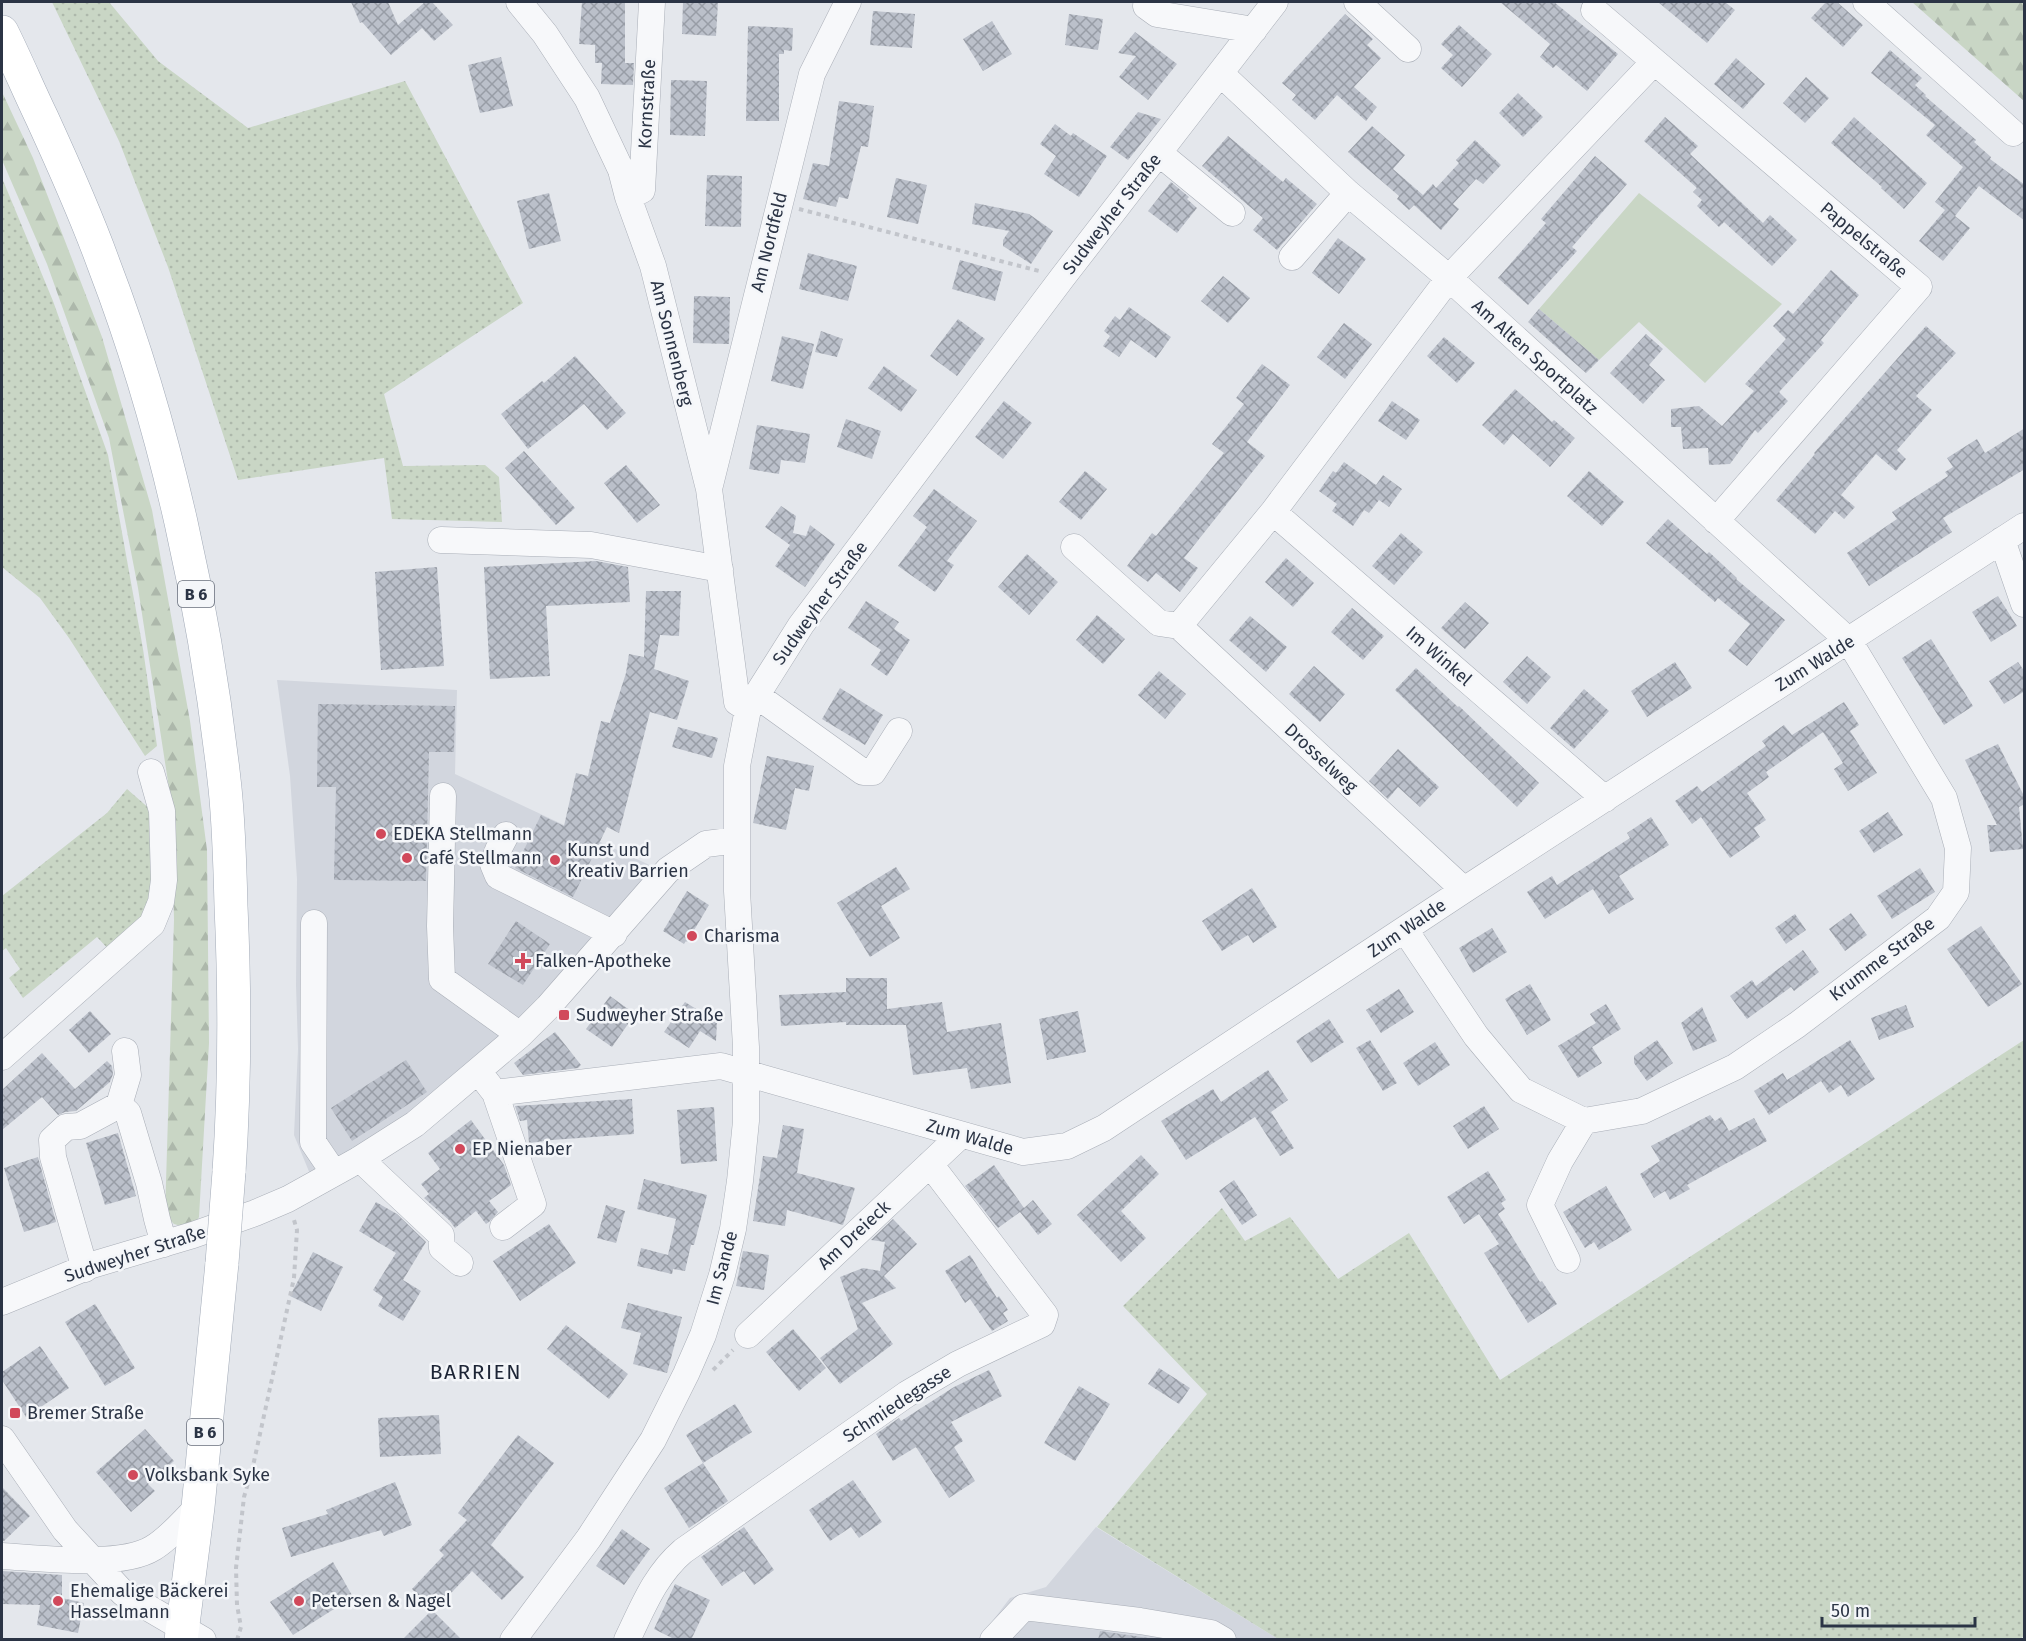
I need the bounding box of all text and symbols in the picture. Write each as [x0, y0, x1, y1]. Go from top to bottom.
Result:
street label: Kornstraße [634, 59, 660, 149]
street label: Sudweyher Straße [1058, 149, 1166, 279]
street label: Am Nordfeld [746, 190, 792, 294]
street label: Pappelstraße [1816, 197, 1912, 283]
street label: Am Sonnenberg [646, 278, 698, 409]
street label: Am Alten Sportplatz [1467, 295, 1603, 419]
street label: Sudweyher Straße [768, 537, 872, 669]
road number: B 6 [178, 581, 214, 607]
street label: Im Winkel [1402, 621, 1476, 691]
street label: Zum Walde [1771, 630, 1859, 696]
street label: Drosselweg [1280, 718, 1363, 798]
place label: EDEKA Stellmann [393, 823, 532, 845]
marker: EDEKA Stellmann [374, 827, 388, 841]
place label: Kunst und Kreativ Barrien [567, 839, 689, 882]
place label: Café Stellmann [419, 847, 542, 869]
marker: Café Stellmann [400, 851, 414, 865]
marker: Kunst und Kreativ Barrien [548, 853, 562, 867]
street label: Zum Walde [1364, 894, 1450, 962]
street label: Krumme Straße [1825, 912, 1939, 1006]
place label: Charisma [704, 925, 780, 947]
marker: Charisma [685, 929, 699, 943]
place label: Falken-Apotheke [535, 950, 671, 972]
marker: Falken-Apotheke [516, 954, 530, 968]
place label: Sudweyher Straße [576, 1004, 724, 1026]
marker: Sudweyher Straße [557, 1008, 571, 1022]
street label: Zum Walde [924, 1114, 1016, 1160]
place label: EP Nienaber [472, 1138, 572, 1160]
marker: EP Nienaber [453, 1142, 467, 1156]
street label: Am Dreieck [813, 1195, 895, 1274]
street label: Sudweyher Straße [61, 1221, 209, 1287]
street label: Im Sande [702, 1228, 742, 1308]
district label: BARRIEN [430, 1359, 522, 1385]
street label: Schmiedegasse [839, 1361, 955, 1447]
place label: Bremer Straße [27, 1402, 144, 1424]
marker: Bremer Straße [8, 1406, 22, 1420]
road number: B 6 [187, 1419, 223, 1445]
place label: Volksbank Syke [145, 1464, 270, 1486]
marker: Volksbank Syke [126, 1468, 140, 1482]
place label: Ehemalige Bäckerei Hasselmann [70, 1580, 229, 1623]
place label: Petersen & Nagel [311, 1590, 451, 1612]
scale bar [1822, 1590, 1975, 1628]
marker: Ehemalige Bäckerei Hasselmann [51, 1594, 65, 1608]
marker: Petersen & Nagel [292, 1594, 306, 1608]
text: 50 m [1831, 1600, 1870, 1622]

